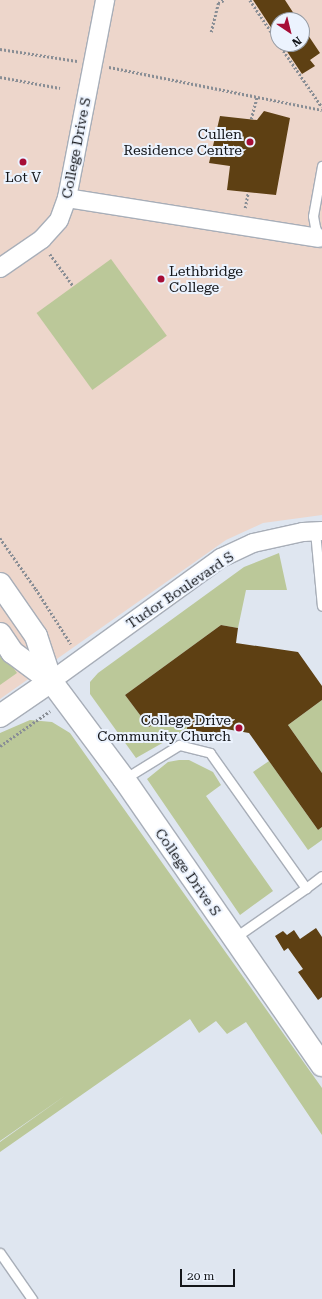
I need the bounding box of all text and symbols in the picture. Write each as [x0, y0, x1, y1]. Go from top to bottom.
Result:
north arrow [270, 12, 310, 52]
text: N [289, 34, 304, 49]
street label: College Drive S [58, 96, 94, 200]
place label: Cullen Residence Centre [124, 126, 242, 158]
marker: Cullen Residence Centre [245, 137, 255, 147]
marker: Lot V [18, 157, 28, 167]
place label: Lot V [5, 169, 41, 185]
place label: Lethbridge College [169, 263, 243, 296]
marker: Lethbridge College [156, 274, 166, 284]
street label: Tudor Boulevard S [123, 548, 237, 632]
place label: College Drive Community Church [97, 712, 231, 744]
marker: College Drive Community Church [234, 723, 244, 733]
street label: College Drive S [152, 825, 224, 919]
scale bar [182, 1261, 237, 1287]
text: 20 m [187, 1269, 214, 1283]

